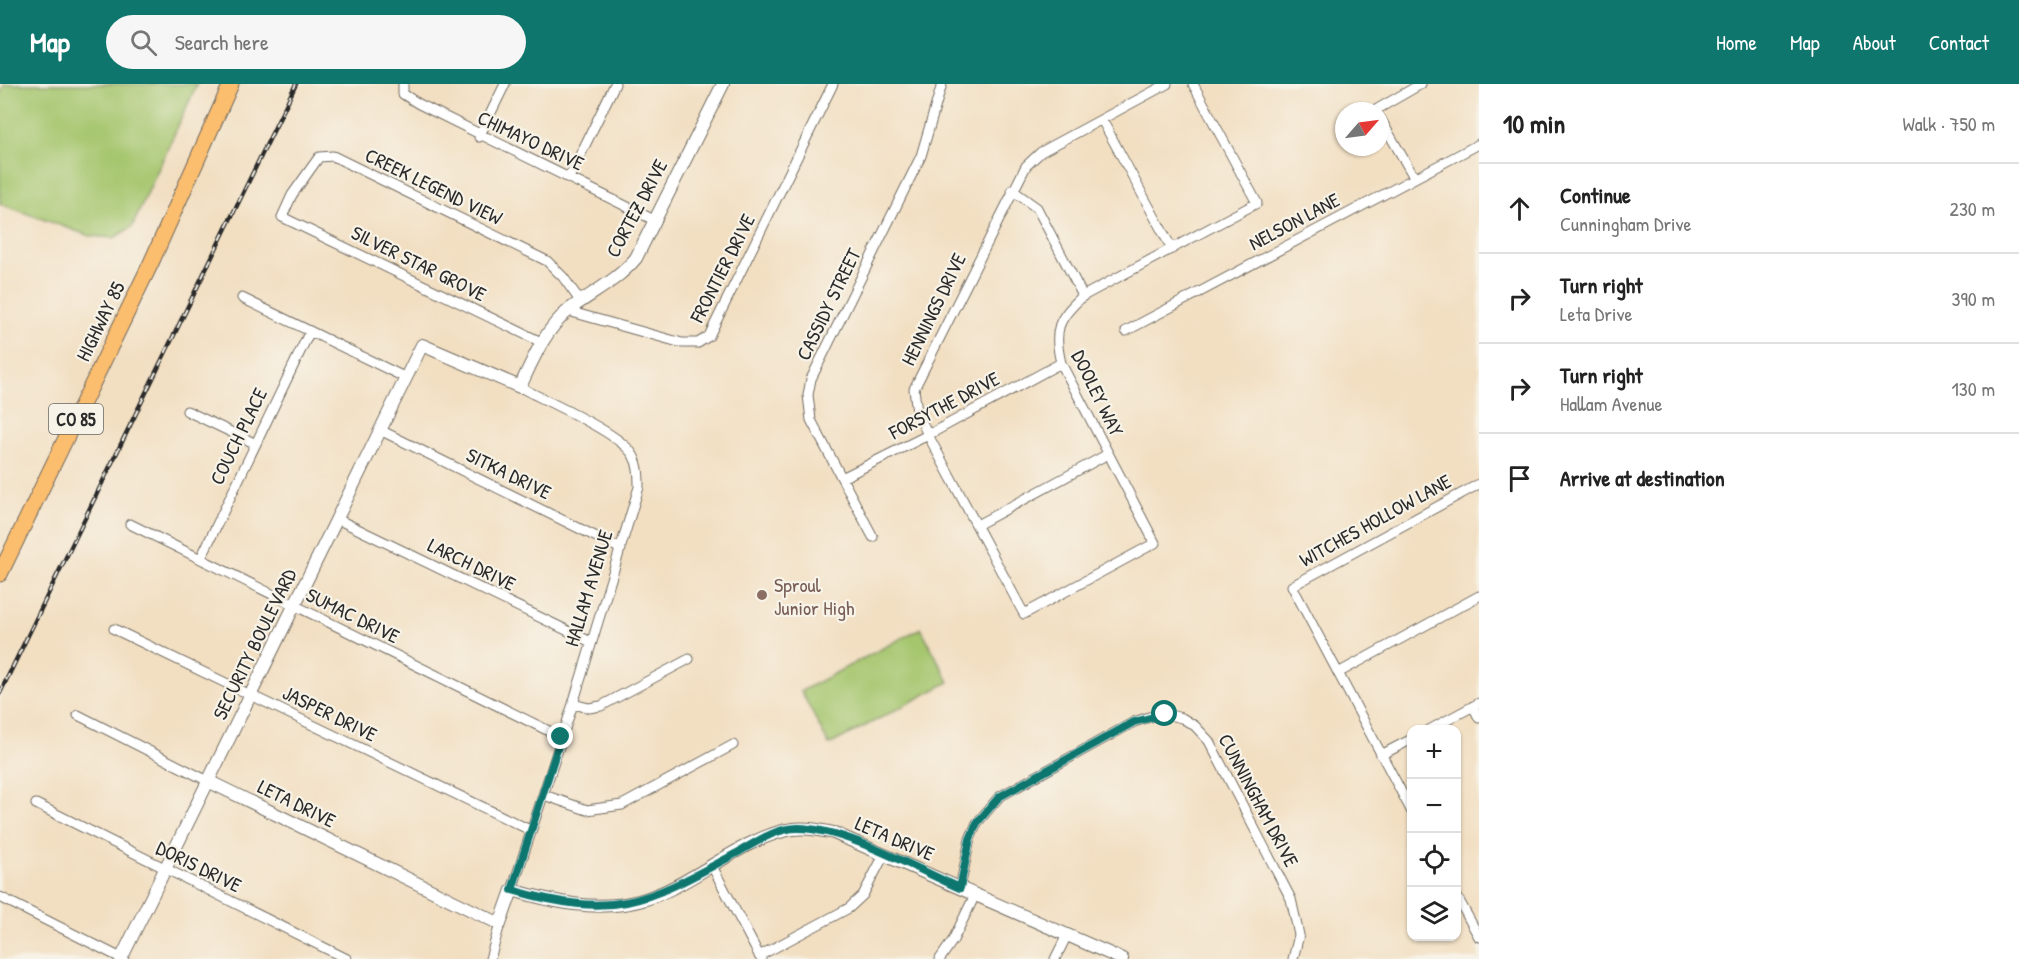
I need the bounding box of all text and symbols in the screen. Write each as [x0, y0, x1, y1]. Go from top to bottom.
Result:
search box [106, 15, 526, 69]
text: Map [30, 23, 70, 61]
icon: search [127, 26, 160, 59]
text: Search here [175, 27, 269, 57]
text: Home [1716, 28, 1757, 57]
text: Map [1790, 28, 1820, 57]
text: About [1853, 28, 1896, 57]
text: Contact [1929, 28, 1989, 57]
north arrow [1335, 102, 1389, 156]
street label: CHIMAYO DRIVE [473, 104, 589, 177]
text: 10 min [1503, 106, 1565, 141]
text: Walk · 750 m [1903, 110, 1995, 137]
street label: CREEK LEGEND VIEW [361, 141, 508, 231]
street label: CORTEZ DRIVE [599, 154, 673, 262]
text: Continue [1560, 180, 1631, 210]
street label: NELSON LANE [1244, 186, 1344, 256]
icon: ahead [1503, 192, 1536, 225]
text: 230 m [1950, 195, 1995, 222]
street label: FRONTIER DRIVE [683, 209, 761, 328]
text: Cunningham Drive [1560, 210, 1692, 237]
street label: SILVER STAR GROVE [347, 219, 491, 307]
street label: CASSIDY STREET [789, 243, 867, 364]
street label: HENNINGS DRIVE [894, 248, 972, 370]
text: Turn right [1560, 270, 1643, 300]
street label: HIGHWAY 85 [69, 276, 131, 365]
icon: right [1503, 282, 1536, 315]
text: 390 m [1952, 285, 1995, 312]
text: Leta Drive [1560, 300, 1632, 327]
street label: DOOLEY WAY [1066, 346, 1130, 441]
text: Turn right [1560, 360, 1643, 390]
street label: FORSYTHE DRIVE [883, 365, 1004, 446]
icon: right [1503, 372, 1536, 405]
text: 130 m [1952, 375, 1995, 402]
street label: COUCH PLACE [203, 383, 273, 489]
text: Hallam Avenue [1560, 390, 1663, 417]
road number: CO 85 [49, 404, 103, 434]
street label: SITKA DRIVE [462, 441, 556, 505]
icon: arrive [1503, 462, 1536, 495]
text: Arrive at destination [1560, 463, 1725, 493]
street label: WITCHES HOLLOW LANE [1294, 467, 1456, 573]
street label: HALLAM AVENUE [557, 526, 619, 650]
street label: LARCH DRIVE [424, 531, 521, 597]
street label: SECURITY BOULEVARD [206, 564, 302, 724]
place label: Sproul Junior High [774, 571, 854, 621]
street label: SUMAC DRIVE [302, 581, 404, 649]
marker: Sproul Junior High [755, 588, 769, 602]
street label: JASPER DRIVE [278, 679, 382, 748]
route start [1151, 700, 1177, 726]
route end [547, 723, 573, 749]
map controls [1407, 725, 1461, 941]
button: + [1407, 725, 1461, 779]
street label: CUNNINGHAM DRIVE [1213, 729, 1306, 871]
street label: LETA DRIVE [254, 773, 341, 833]
button: − [1407, 779, 1461, 833]
street label: LETA DRIVE [851, 809, 939, 867]
button: locate [1407, 833, 1461, 887]
street label: DORIS DRIVE [152, 834, 246, 898]
button: layers [1407, 887, 1461, 941]

